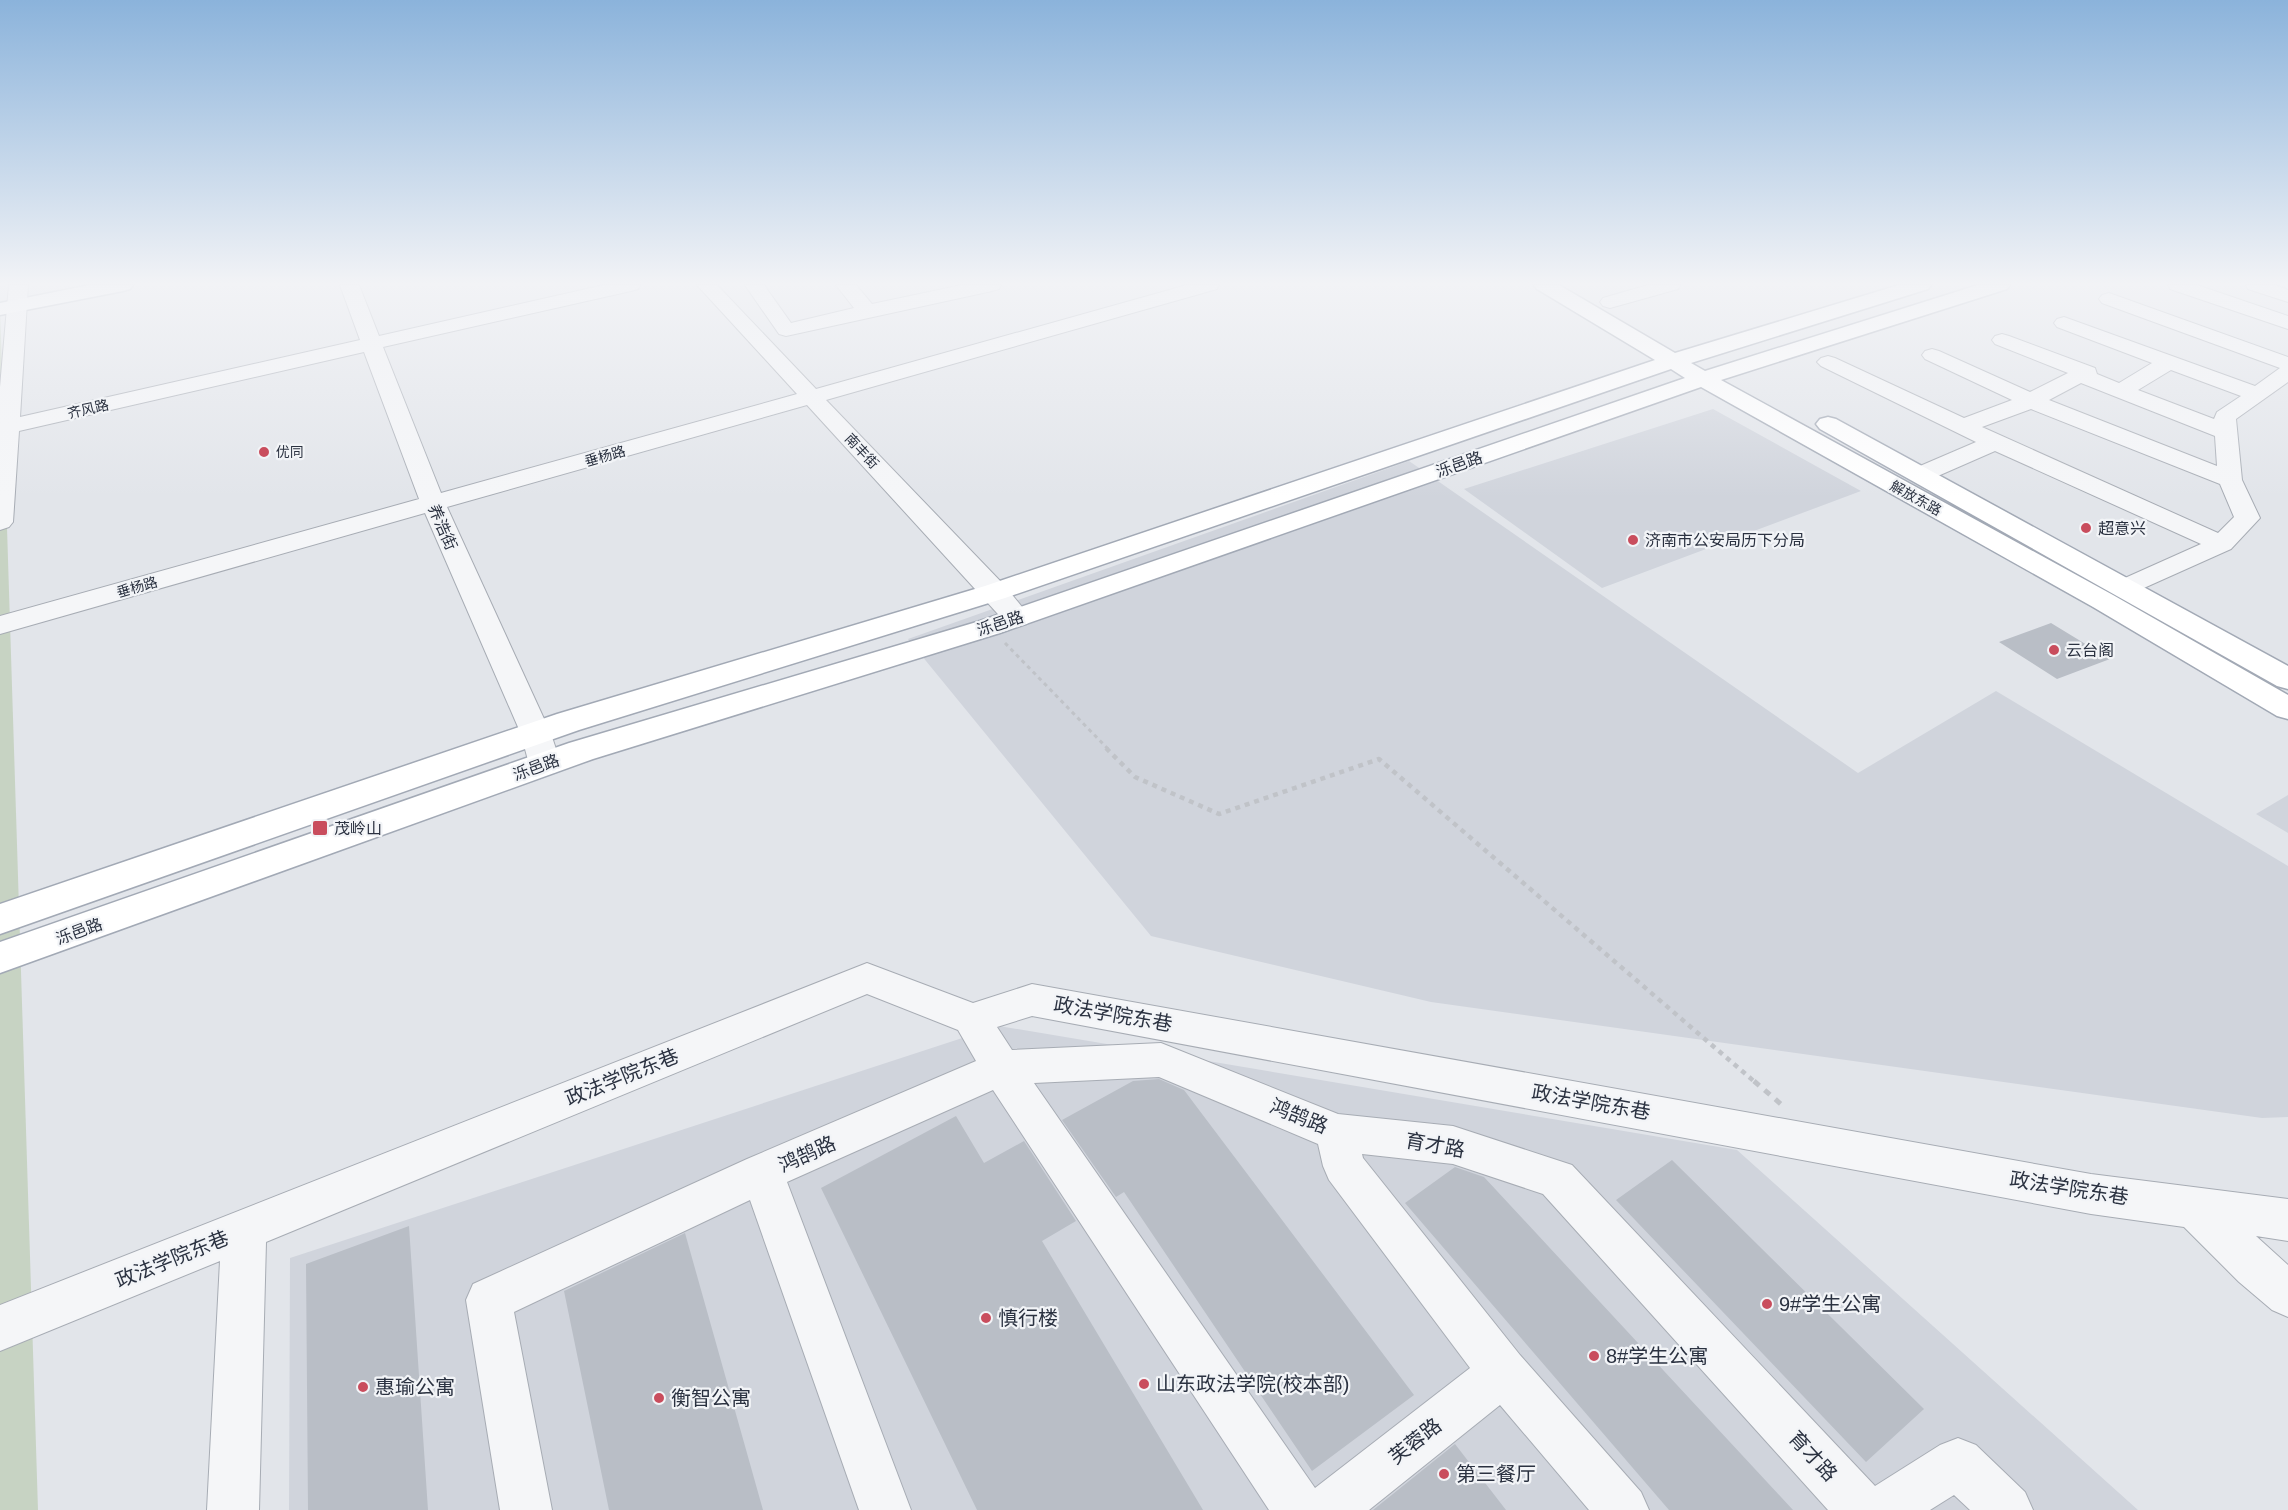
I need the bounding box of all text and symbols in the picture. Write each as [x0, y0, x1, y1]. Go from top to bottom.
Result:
street label: 齐风路 [66, 396, 110, 422]
street label: 南丰街 [842, 430, 882, 472]
street label: 垂杨路 [583, 443, 627, 469]
place label: 优同 [276, 444, 304, 460]
marker: 优同 [257, 445, 271, 459]
street label: 泺邑路 [1434, 449, 1485, 480]
street label: 解放东路 [1888, 477, 1944, 519]
street label: 养浩街 [425, 502, 460, 553]
place label: 超意兴 [2098, 520, 2146, 537]
marker: 超意兴 [2079, 521, 2093, 535]
place label: 济南市公安局历下分局 [1645, 532, 1805, 549]
marker: 济南市公安局历下分局 [1626, 533, 1640, 547]
street label: 垂杨路 [115, 574, 159, 600]
street label: 泺邑路 [975, 608, 1026, 639]
place label: 云台阁 [2066, 642, 2114, 659]
marker: 云台阁 [2047, 643, 2061, 657]
street label: 泺邑路 [511, 751, 562, 784]
marker: 茂岭山 [311, 819, 329, 837]
place label: 茂岭山 [334, 820, 382, 837]
street label: 泺邑路 [54, 915, 105, 948]
street label: 政法学院东巷 [1052, 993, 1174, 1035]
street label: 政法学院东巷 [562, 1044, 682, 1110]
street label: 政法学院东巷 [1530, 1081, 1652, 1123]
street label: 鸿鹄路 [1267, 1095, 1331, 1137]
street label: 育才路 [1404, 1129, 1466, 1161]
street label: 鸿鹄路 [775, 1132, 839, 1176]
street label: 政法学院东巷 [2008, 1168, 2130, 1208]
street label: 政法学院东巷 [112, 1226, 232, 1292]
place label: 9#学生公寓 [1779, 1293, 1881, 1315]
marker: 9#学生公寓 [1760, 1297, 1774, 1311]
place label: 慎行楼 [998, 1307, 1058, 1329]
marker: 慎行楼 [979, 1311, 993, 1325]
place label: 8#学生公寓 [1606, 1345, 1708, 1367]
marker: 8#学生公寓 [1587, 1349, 1601, 1363]
place label: 山东政法学院(校本部) [1156, 1373, 1349, 1395]
place label: 惠瑜公寓 [375, 1376, 455, 1398]
marker: 山东政法学院(校本部) [1137, 1377, 1151, 1391]
marker: 惠瑜公寓 [356, 1380, 370, 1394]
place label: 衡智公寓 [671, 1387, 751, 1409]
marker: 衡智公寓 [652, 1391, 666, 1405]
street label: 芙蓉路 [1385, 1414, 1445, 1468]
street label: 育才路 [1784, 1427, 1842, 1485]
place label: 第三餐厅 [1456, 1463, 1536, 1485]
marker: 第三餐厅 [1437, 1467, 1451, 1481]

